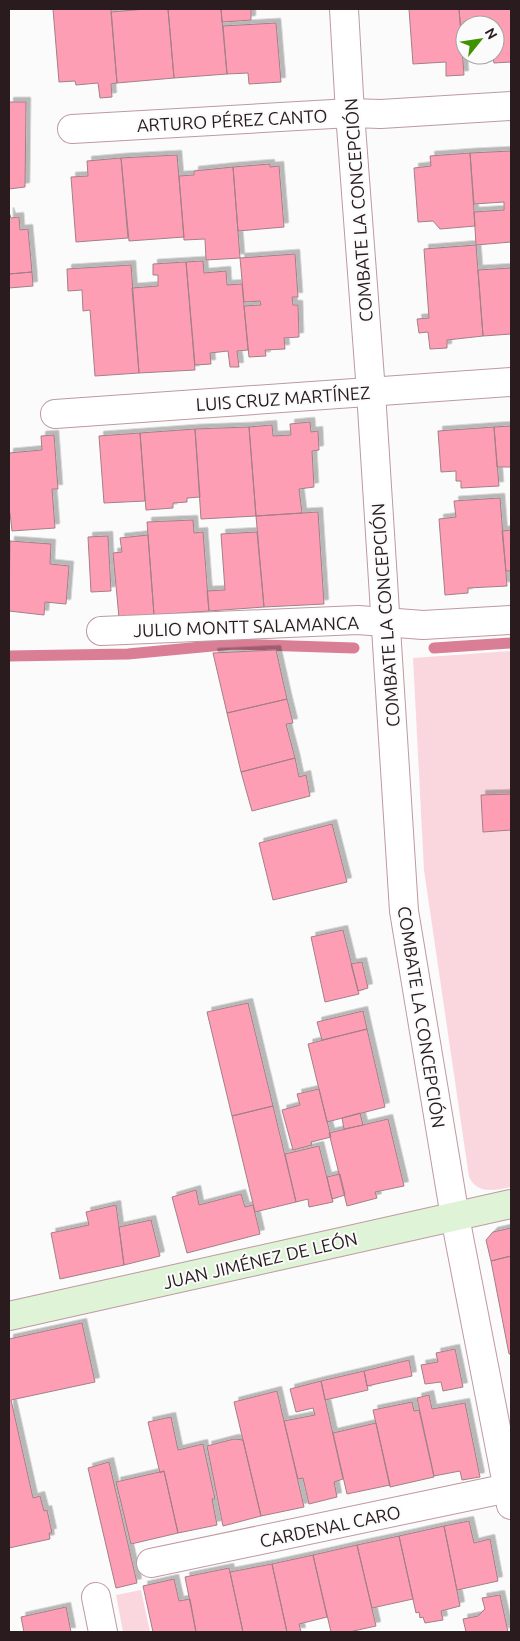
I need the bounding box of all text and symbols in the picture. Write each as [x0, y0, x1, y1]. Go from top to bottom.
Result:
north arrow [455, 15, 505, 65]
text: N [482, 25, 501, 42]
street label: COMBATE LA CONCEPCIÓN [339, 97, 376, 323]
street label: ARTURO PÉREZ CANTO [136, 104, 328, 135]
street label: LUIS CRUZ MARTÍNEZ [195, 381, 371, 414]
street label: COMBATE LA CONCEPCIÓN [366, 502, 403, 728]
street label: JULIO MONTT SALAMANCA [133, 612, 360, 640]
street label: COMBATE LA CONCEPCIÓN [395, 905, 450, 1129]
street label: JUAN JIMÉNEZ DE LEÓN [161, 1227, 359, 1292]
street label: CARDENAL CARO [258, 1501, 402, 1551]

